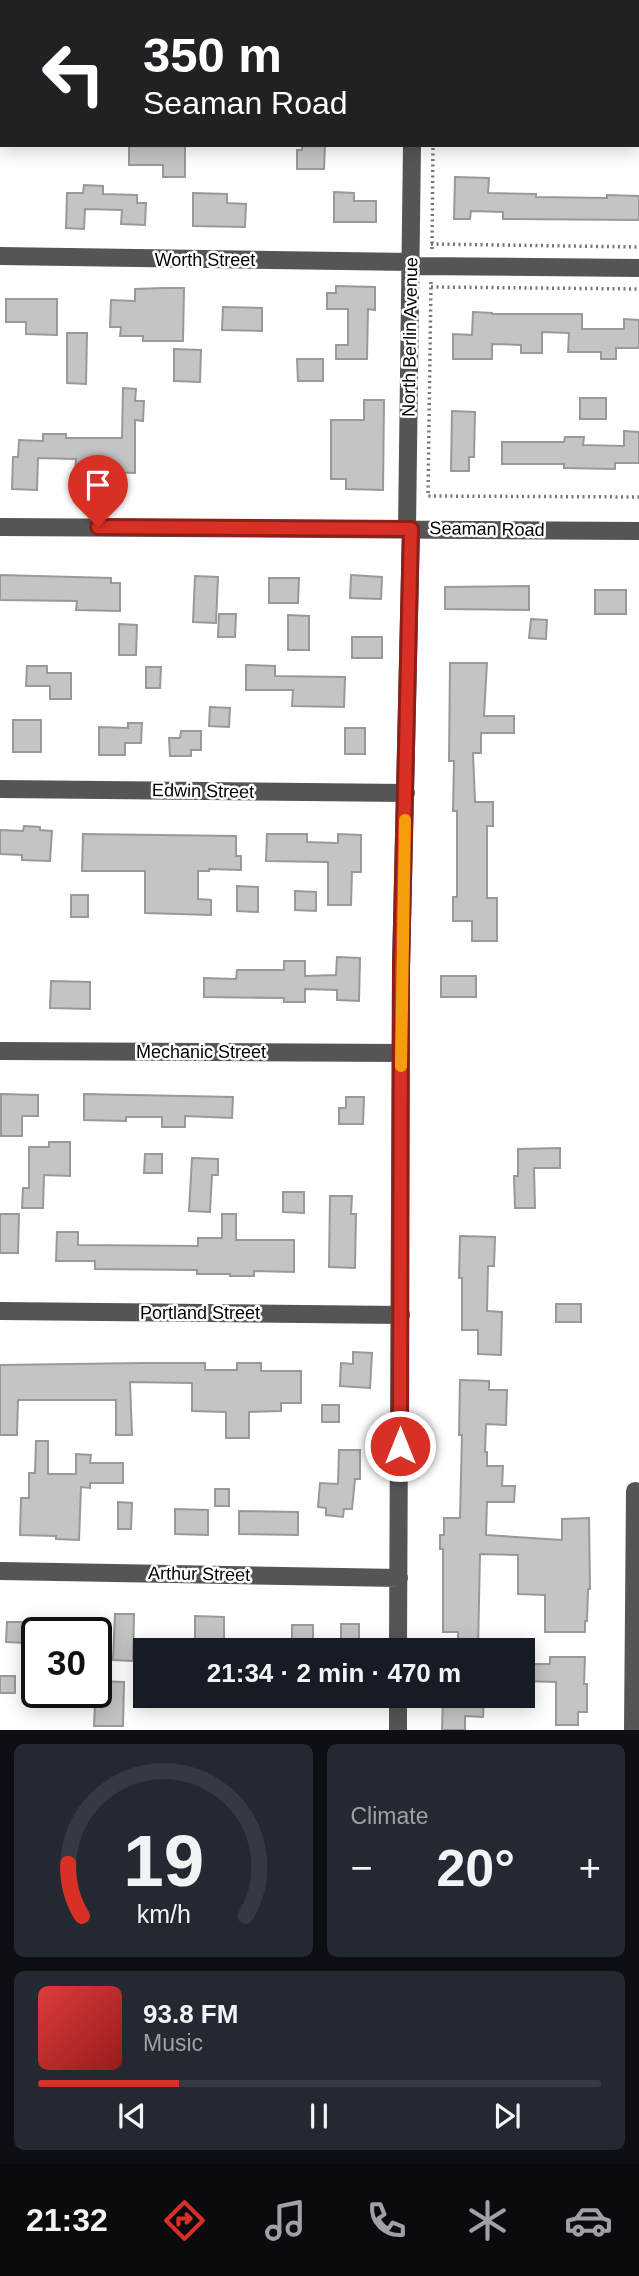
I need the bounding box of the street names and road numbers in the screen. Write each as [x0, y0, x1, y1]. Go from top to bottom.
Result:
street label: Worth Street [155, 250, 255, 270]
street label: North Berlin Avenue [399, 257, 421, 417]
street label: Seaman Road [429, 518, 545, 540]
street label: Edwin Street [152, 780, 254, 802]
street label: Mechanic Street [136, 1042, 266, 1062]
street label: Portland Street [140, 1303, 260, 1323]
street label: Arthur Street [148, 1563, 250, 1585]

